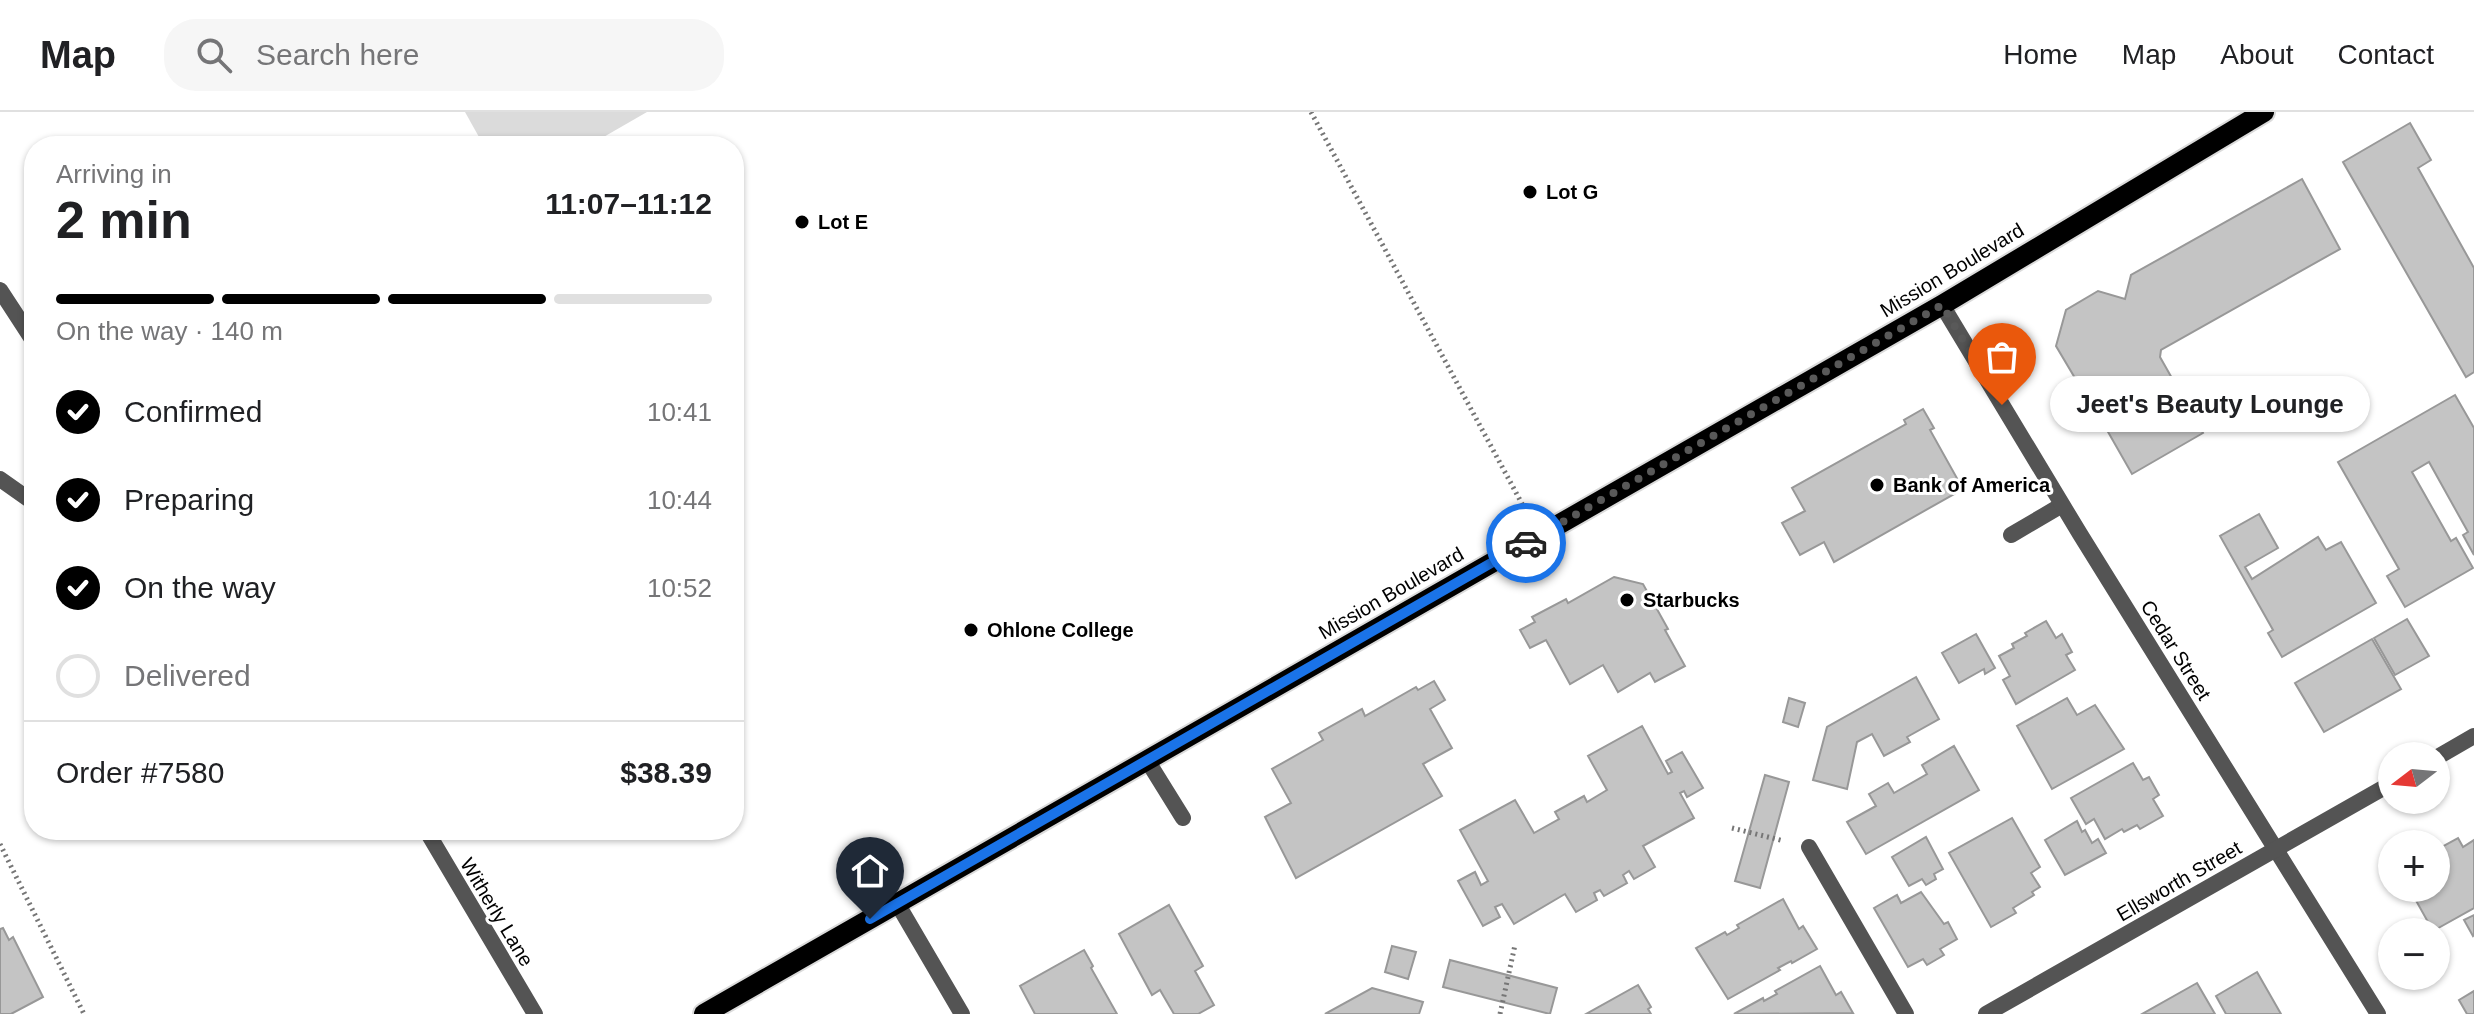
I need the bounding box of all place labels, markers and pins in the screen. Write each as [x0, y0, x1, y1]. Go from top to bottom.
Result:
place label: Lot G [1546, 181, 1598, 203]
marker: Lot G [1521, 183, 1539, 201]
place label: Lot E [818, 211, 868, 233]
marker: Lot E [793, 213, 811, 231]
pin [1968, 323, 2036, 405]
callout: Jeet's Beauty Lounge [2050, 377, 2370, 433]
place label: Bank of America [1893, 474, 2051, 496]
marker: Bank of America [1868, 476, 1886, 494]
place label: Starbucks [1643, 589, 1740, 611]
marker: Starbucks [1618, 591, 1636, 609]
place label: Ohlone College [987, 619, 1134, 641]
marker: Ohlone College [962, 621, 980, 639]
pin [836, 837, 904, 919]

